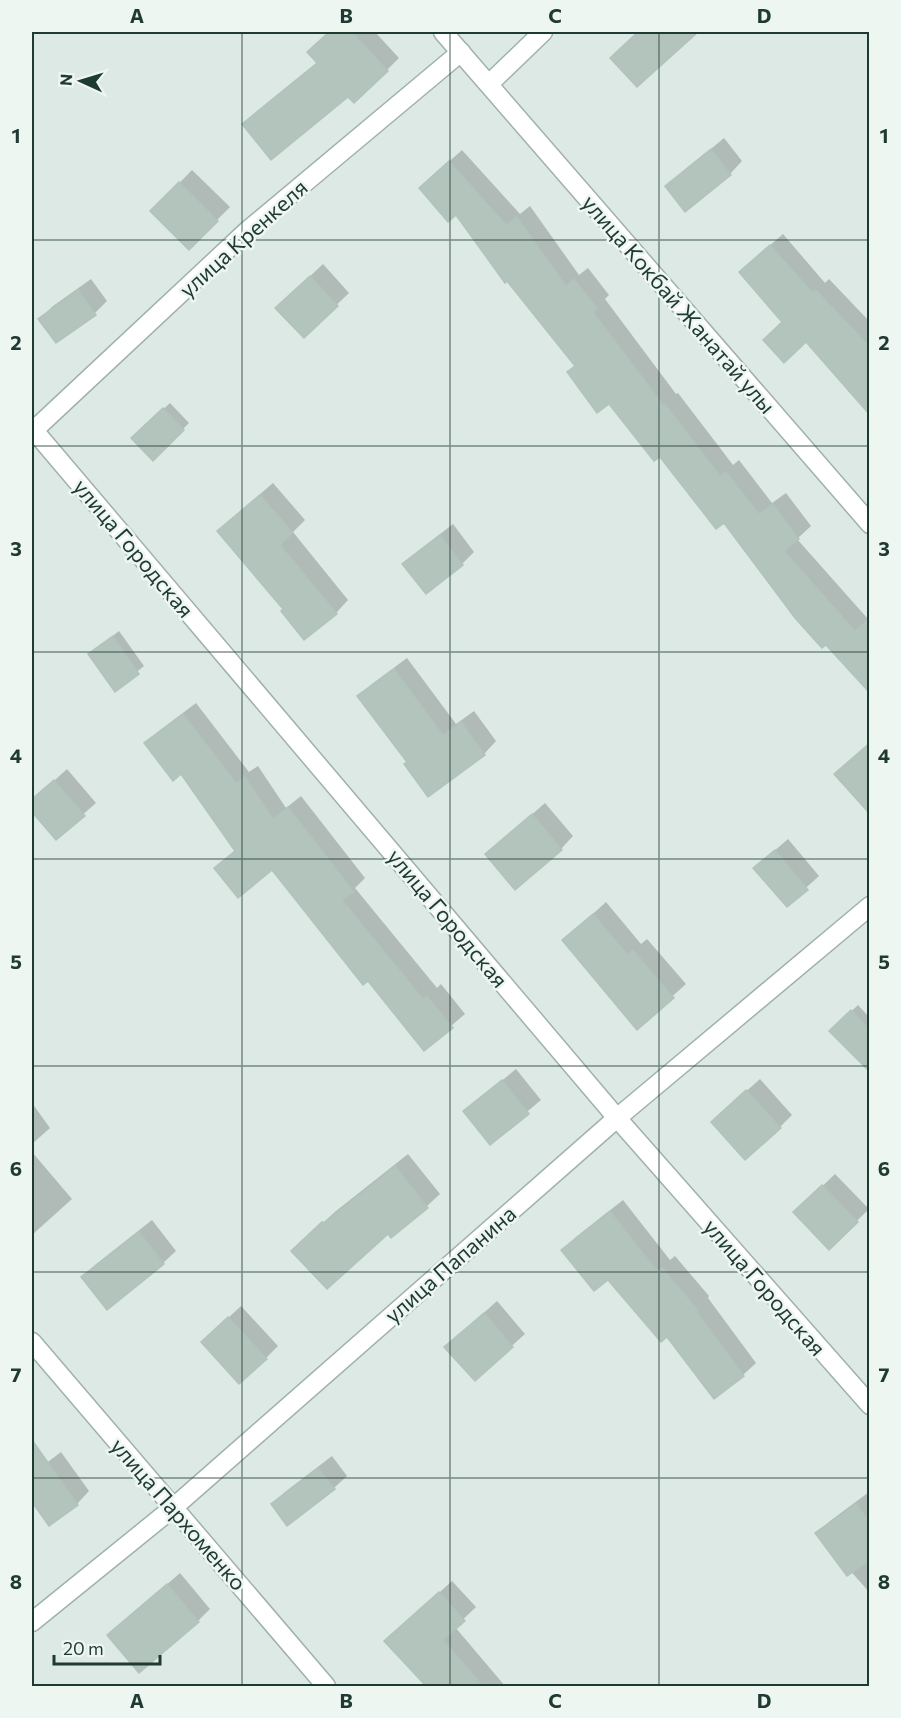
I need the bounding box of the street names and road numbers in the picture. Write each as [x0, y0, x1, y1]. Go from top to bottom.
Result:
street label: улица Кренкеля [173, 173, 313, 303]
street label: улица Кокбай Жанатай улы [577, 189, 781, 419]
street label: улица Городская [68, 473, 200, 623]
street label: улица Городская [382, 843, 514, 993]
street label: улица Папанина [379, 1200, 521, 1328]
street label: улица Городская [698, 1213, 832, 1361]
street label: улица Пархоменко [105, 1432, 253, 1596]

